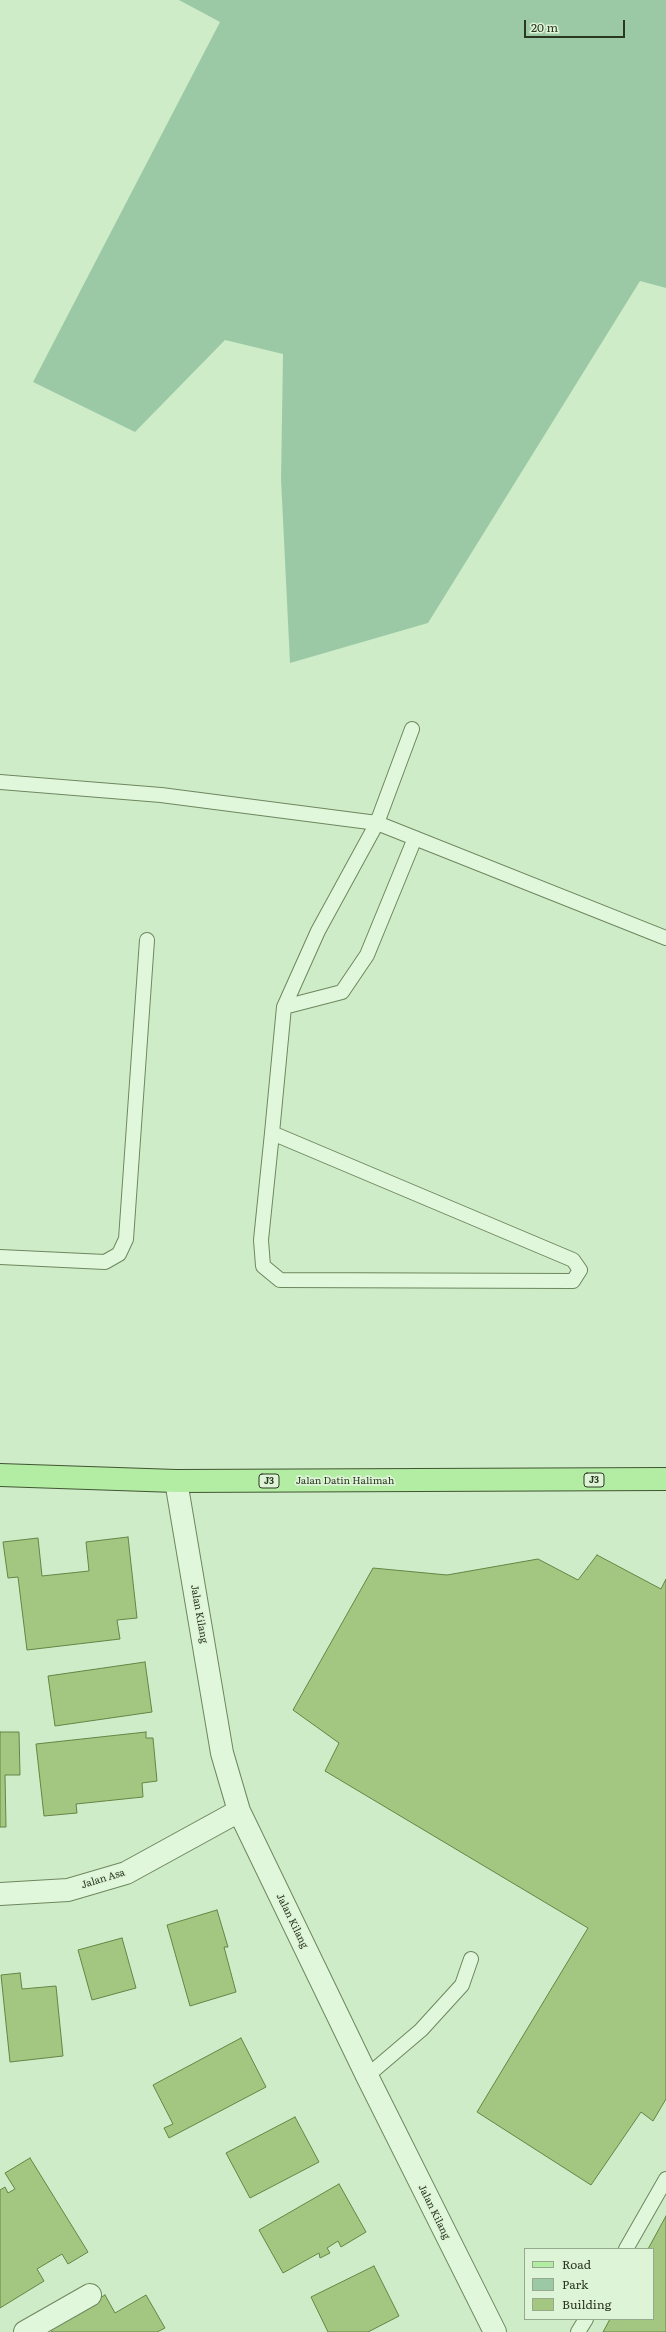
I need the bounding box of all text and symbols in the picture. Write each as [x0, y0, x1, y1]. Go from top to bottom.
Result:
scale bar [526, 12, 627, 38]
text: 20 m [531, 18, 558, 36]
road number: J3 [584, 1473, 604, 1487]
road number: J3 [259, 1474, 279, 1488]
street label: Jalan Datin Halimah [296, 1475, 394, 1487]
street label: Jalan Kilang [188, 1584, 210, 1644]
street label: Jalan Asa [80, 1867, 126, 1891]
street label: Jalan Kilang [274, 1892, 310, 1950]
street label: Jalan Kilang [416, 2183, 452, 2241]
legend [524, 2248, 654, 2320]
text: Road [562, 2255, 591, 2273]
text: Park [562, 2275, 588, 2293]
text: Building [562, 2295, 611, 2313]

